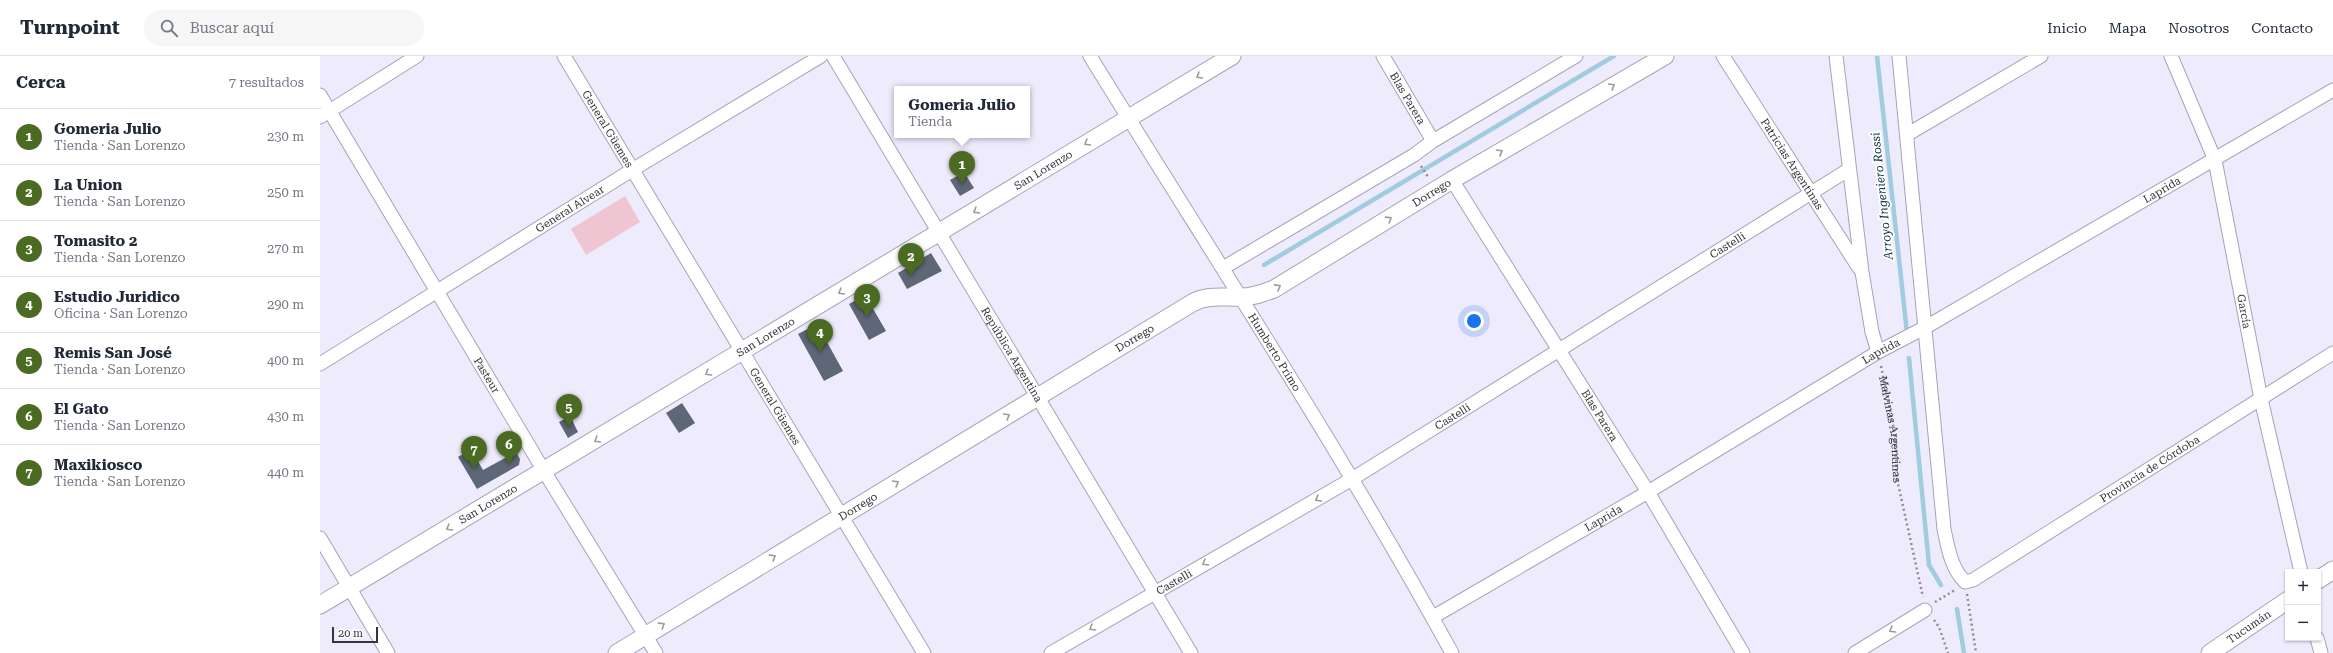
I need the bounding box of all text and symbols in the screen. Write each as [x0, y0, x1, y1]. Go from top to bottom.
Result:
search box [144, 10, 424, 46]
text: Turnpoint [20, 16, 120, 39]
icon: search [158, 17, 180, 39]
text: Buscar aquí [190, 19, 274, 37]
text: Inicio [2047, 20, 2087, 36]
text: Mapa [2109, 20, 2146, 36]
text: Nosotros [2168, 20, 2229, 36]
text: Contacto [2251, 20, 2313, 36]
street label: Blas Parera [1387, 70, 1428, 127]
text: Cerca [16, 72, 66, 92]
one-way arrow [1196, 72, 1203, 79]
text: 7 resultados [229, 75, 304, 90]
one-way arrow [1608, 84, 1615, 91]
popup [894, 86, 1030, 138]
street label: General Güemes [580, 88, 636, 170]
text: Gomeria Julio [908, 96, 1016, 114]
text: Tienda [908, 114, 952, 129]
street label: Patricias Argentinas [1758, 116, 1826, 212]
text: Gomeria Julio [54, 120, 162, 138]
text: 1 [25, 129, 33, 144]
text: 230 m [267, 129, 304, 144]
water label: Arroyo Ingeniero Rossi [1868, 131, 1896, 261]
text: Tienda · San Lorenzo [54, 138, 185, 153]
one-way arrow [1084, 139, 1091, 146]
street label: San Lorenzo [1011, 147, 1075, 192]
one-way arrow [1496, 149, 1503, 156]
pin: 1 [949, 151, 975, 184]
street label: Laprida [2141, 174, 2183, 206]
text: La Union [54, 176, 122, 194]
street label: Dorrego [1410, 176, 1453, 209]
street label: General Alvear [533, 182, 607, 235]
text: 2 [25, 185, 33, 200]
text: 250 m [267, 185, 304, 200]
text: Tienda · San Lorenzo [54, 194, 185, 209]
one-way arrow [973, 206, 980, 213]
one-way arrow [1385, 217, 1392, 224]
street label: Castelli [1707, 229, 1748, 261]
text: Tomasito 2 [54, 232, 137, 250]
text: 3 [25, 241, 33, 256]
text: 270 m [267, 241, 304, 256]
pin: 2 [898, 243, 924, 276]
text: Tienda · San Lorenzo [54, 250, 185, 265]
pin: 3 [854, 284, 880, 317]
one-way arrow [1274, 284, 1281, 292]
text: Estudio Juridico [54, 288, 180, 306]
one-way arrow [838, 288, 845, 295]
street label: García [2234, 293, 2254, 330]
text: 4 [25, 297, 33, 312]
text: 290 m [267, 297, 304, 312]
street label: República Argentina [979, 305, 1045, 404]
text: Oficina · San Lorenzo [54, 306, 188, 321]
street label: Humberto Primo [1246, 311, 1304, 394]
your location [1464, 311, 1484, 331]
street label: San Lorenzo [734, 314, 797, 359]
pin: 4 [807, 319, 833, 352]
street label: Dorrego [1113, 321, 1157, 355]
street label: Laprida [1860, 335, 1902, 367]
text: Remis San José [54, 344, 172, 362]
text: 5 [25, 353, 33, 368]
text: 400 m [267, 353, 304, 368]
street label: Pasteur [471, 355, 503, 396]
text: Tienda · San Lorenzo [54, 362, 185, 377]
street label: General Güemes [747, 365, 803, 447]
one-way arrow [705, 368, 712, 375]
street label: Malvinas Argentinas [1877, 375, 1904, 484]
street label: Blas Parera [1579, 387, 1621, 444]
pin: 5 [556, 394, 582, 427]
text: El Gato [54, 400, 109, 418]
street label: Castelli [1432, 400, 1473, 432]
text: 6 [25, 409, 33, 424]
text: 430 m [267, 409, 304, 424]
one-way arrow [1003, 413, 1010, 420]
text: Tienda · San Lorenzo [54, 418, 185, 433]
pin: 6 [496, 431, 522, 464]
street label: Provincia de Córdoba [2097, 432, 2202, 505]
one-way arrow [594, 435, 601, 442]
pin: 7 [461, 436, 487, 469]
text: Maxikiosco [54, 456, 142, 474]
text: 7 [25, 465, 33, 480]
text: 440 m [267, 465, 304, 480]
text: Tienda · San Lorenzo [54, 474, 185, 489]
one-way arrow [892, 480, 899, 487]
street label: San Lorenzo [456, 481, 520, 526]
street label: Dorrego [836, 490, 880, 523]
one-way arrow [1315, 494, 1322, 501]
street label: Laprida [1582, 502, 1624, 534]
one-way arrow [446, 523, 453, 530]
one-way arrow [769, 555, 776, 562]
one-way arrow [1202, 558, 1209, 565]
street label: Castelli [1154, 566, 1195, 597]
map controls [2285, 569, 2321, 641]
button: + [2285, 569, 2321, 605]
button: − [2285, 605, 2321, 641]
street label: Tucumán [2224, 607, 2273, 646]
one-way arrow [658, 623, 665, 630]
one-way arrow [1089, 624, 1096, 631]
scale bar [332, 625, 378, 644]
one-way arrow [1889, 626, 1896, 633]
text: 20 m [338, 627, 363, 640]

